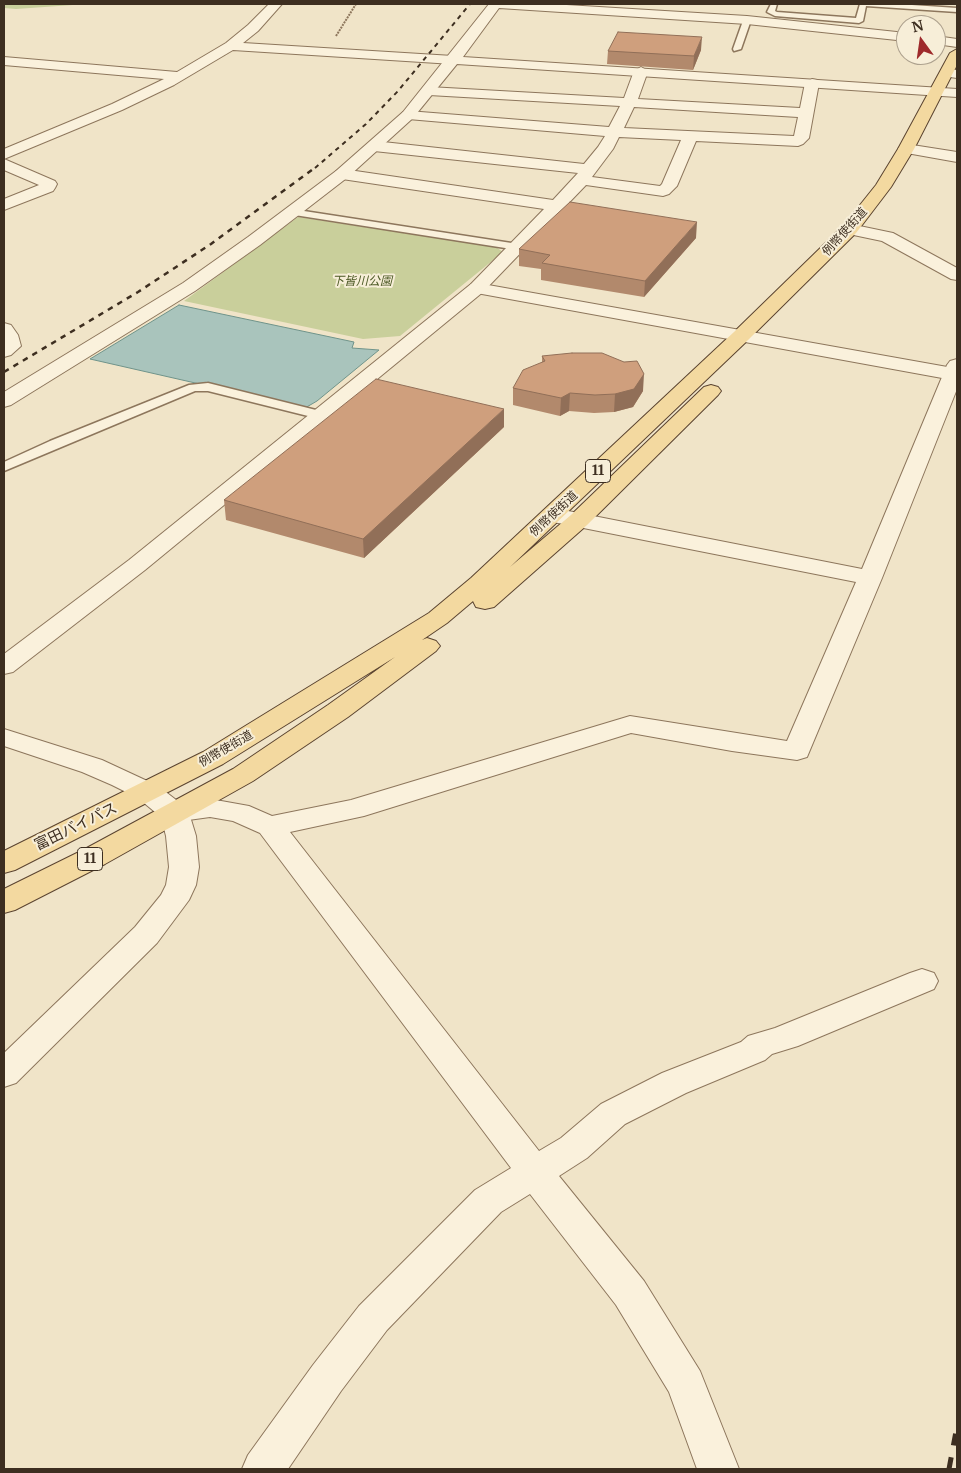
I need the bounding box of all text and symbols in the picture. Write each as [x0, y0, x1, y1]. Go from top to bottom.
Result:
north arrow [896, 15, 946, 65]
text: N [910, 16, 925, 36]
street label: 例幣使街道 [820, 205, 870, 259]
park label: 下皆川公園 [332, 275, 392, 289]
road number: 11 [586, 460, 610, 482]
street label: 例幣使街道 [527, 488, 581, 540]
street label: 例幣使街道 [196, 728, 256, 770]
street label: 富田バイパス [32, 799, 120, 855]
road number: 11 [78, 848, 102, 871]

